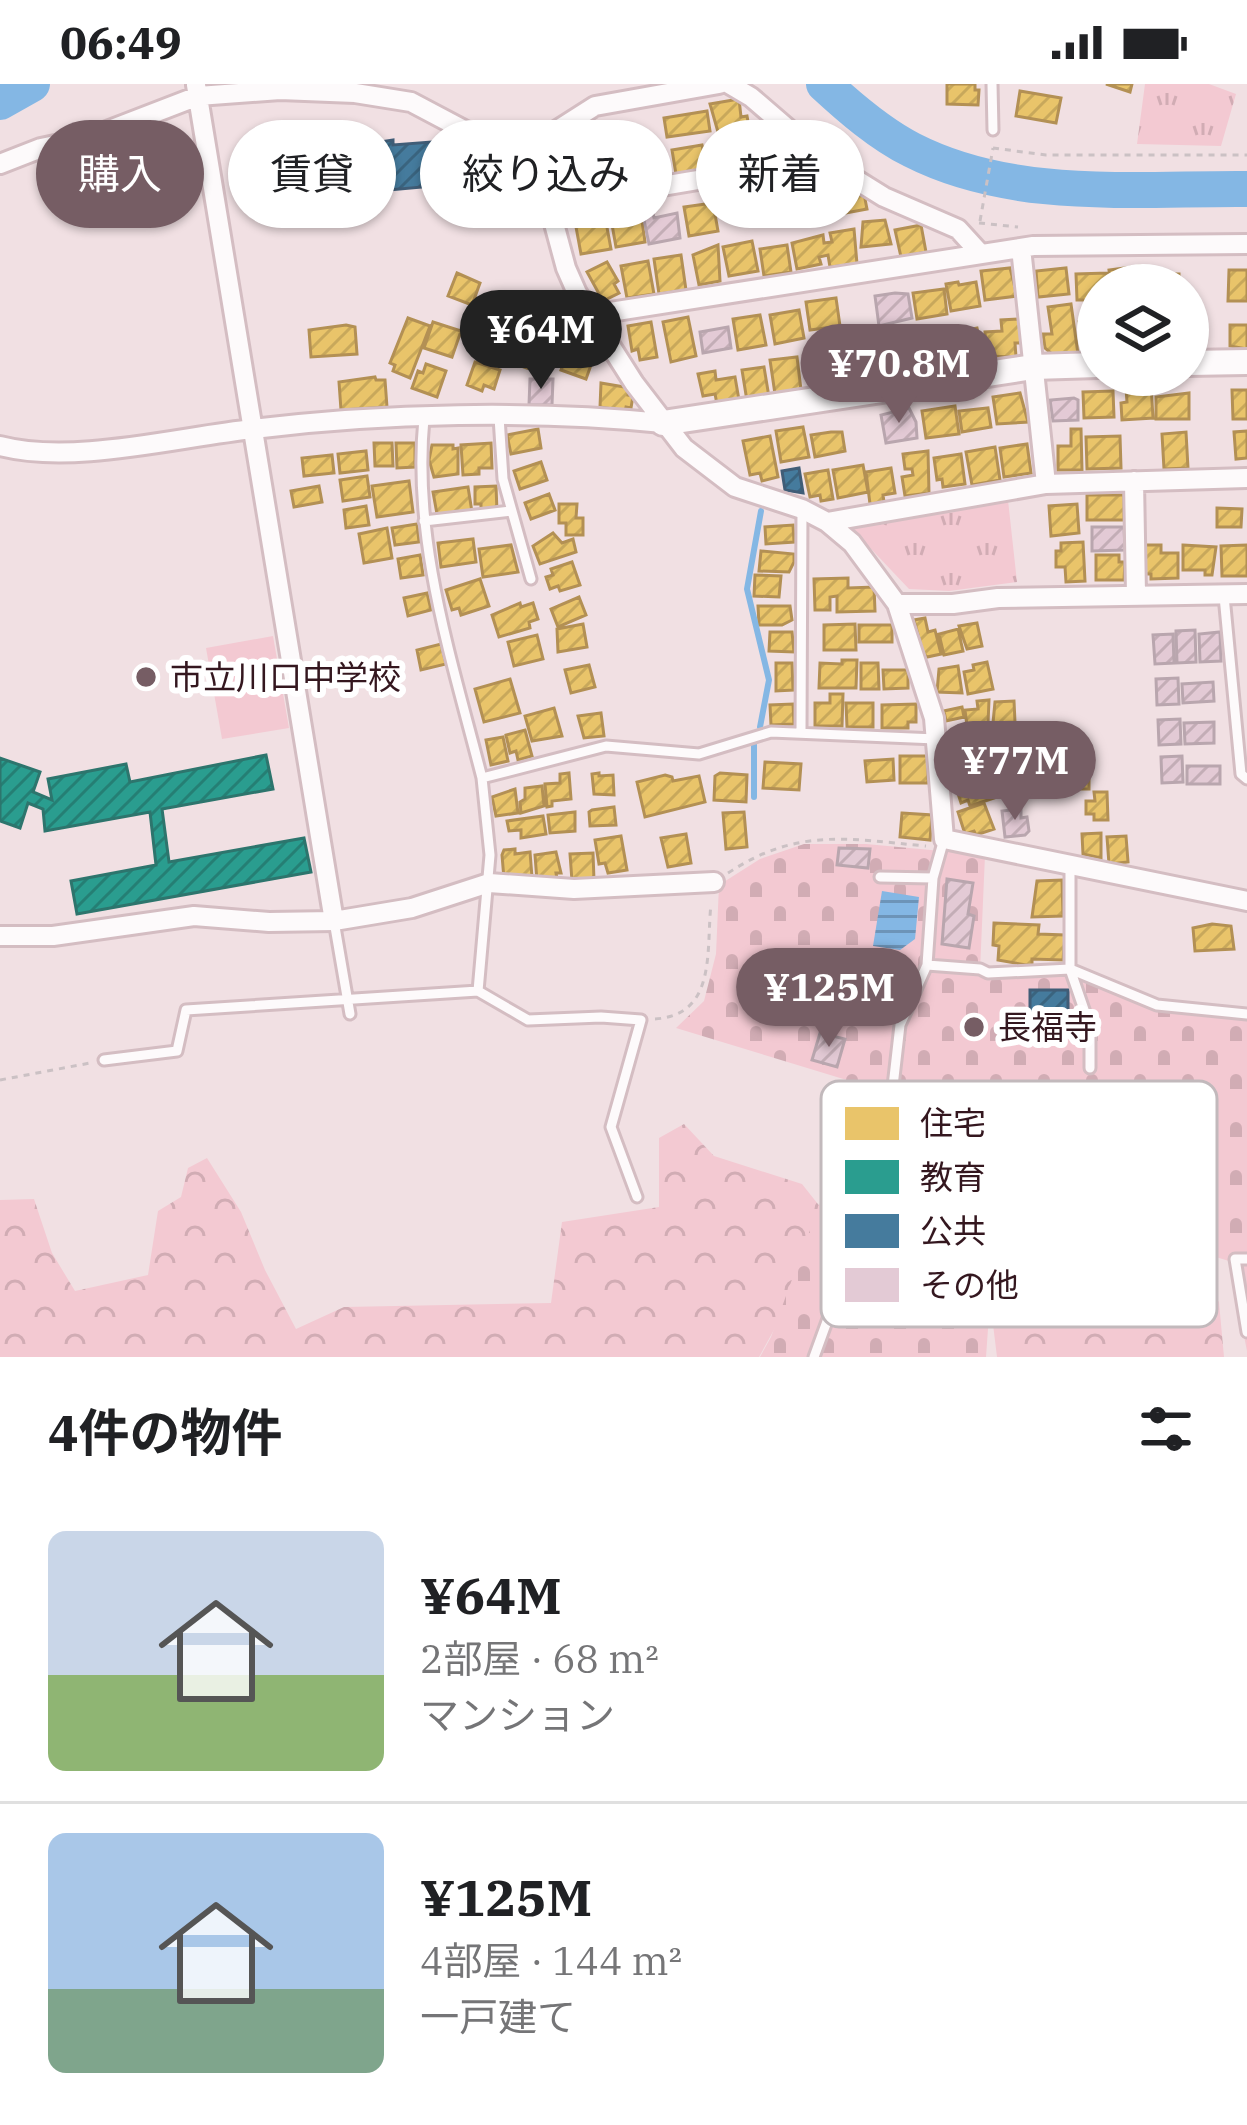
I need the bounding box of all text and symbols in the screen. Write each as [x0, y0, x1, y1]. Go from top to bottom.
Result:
text: 06:49 [60, 13, 182, 71]
chip: 購入 [36, 120, 204, 228]
chip: 賃貸 [228, 120, 396, 228]
chip: 絞り込み [420, 120, 672, 228]
chip: 新着 [696, 120, 864, 228]
map controls [1077, 264, 1209, 396]
button: layers [1077, 264, 1209, 396]
pin: ¥64M [470, 290, 612, 392]
text: ¥64M [487, 303, 595, 354]
pin: ¥70.8M [801, 324, 997, 426]
text: ¥70.8M [828, 337, 970, 388]
place label: 市立川口中学校 [170, 655, 401, 698]
marker: 市立川口中学校 [133, 664, 159, 690]
pin: ¥77M [944, 721, 1086, 823]
text: ¥77M [961, 734, 1069, 785]
pin: ¥125M [745, 948, 913, 1050]
text: ¥125M [763, 961, 895, 1012]
place label: 長福寺 [998, 1005, 1097, 1048]
marker: 長福寺 [961, 1014, 987, 1040]
legend [821, 1081, 1217, 1327]
text: 住宅 [920, 1101, 986, 1144]
text: 教育 [920, 1155, 986, 1198]
text: 公共 [920, 1209, 986, 1252]
text: その他 [920, 1263, 1019, 1306]
icon: filters [1133, 1396, 1199, 1462]
text: 4件の物件 [48, 1399, 283, 1465]
text: ¥64M [420, 1562, 562, 1628]
icon: home [144, 1579, 288, 1723]
text: 2部屋 · 68 m² [420, 1633, 659, 1684]
text: マンション [420, 1689, 615, 1740]
text: ¥125M [420, 1864, 592, 1930]
icon: home [144, 1881, 288, 2025]
text: 4部屋 · 144 m² [420, 1935, 682, 1986]
text: 一戸建て [420, 1991, 576, 2042]

